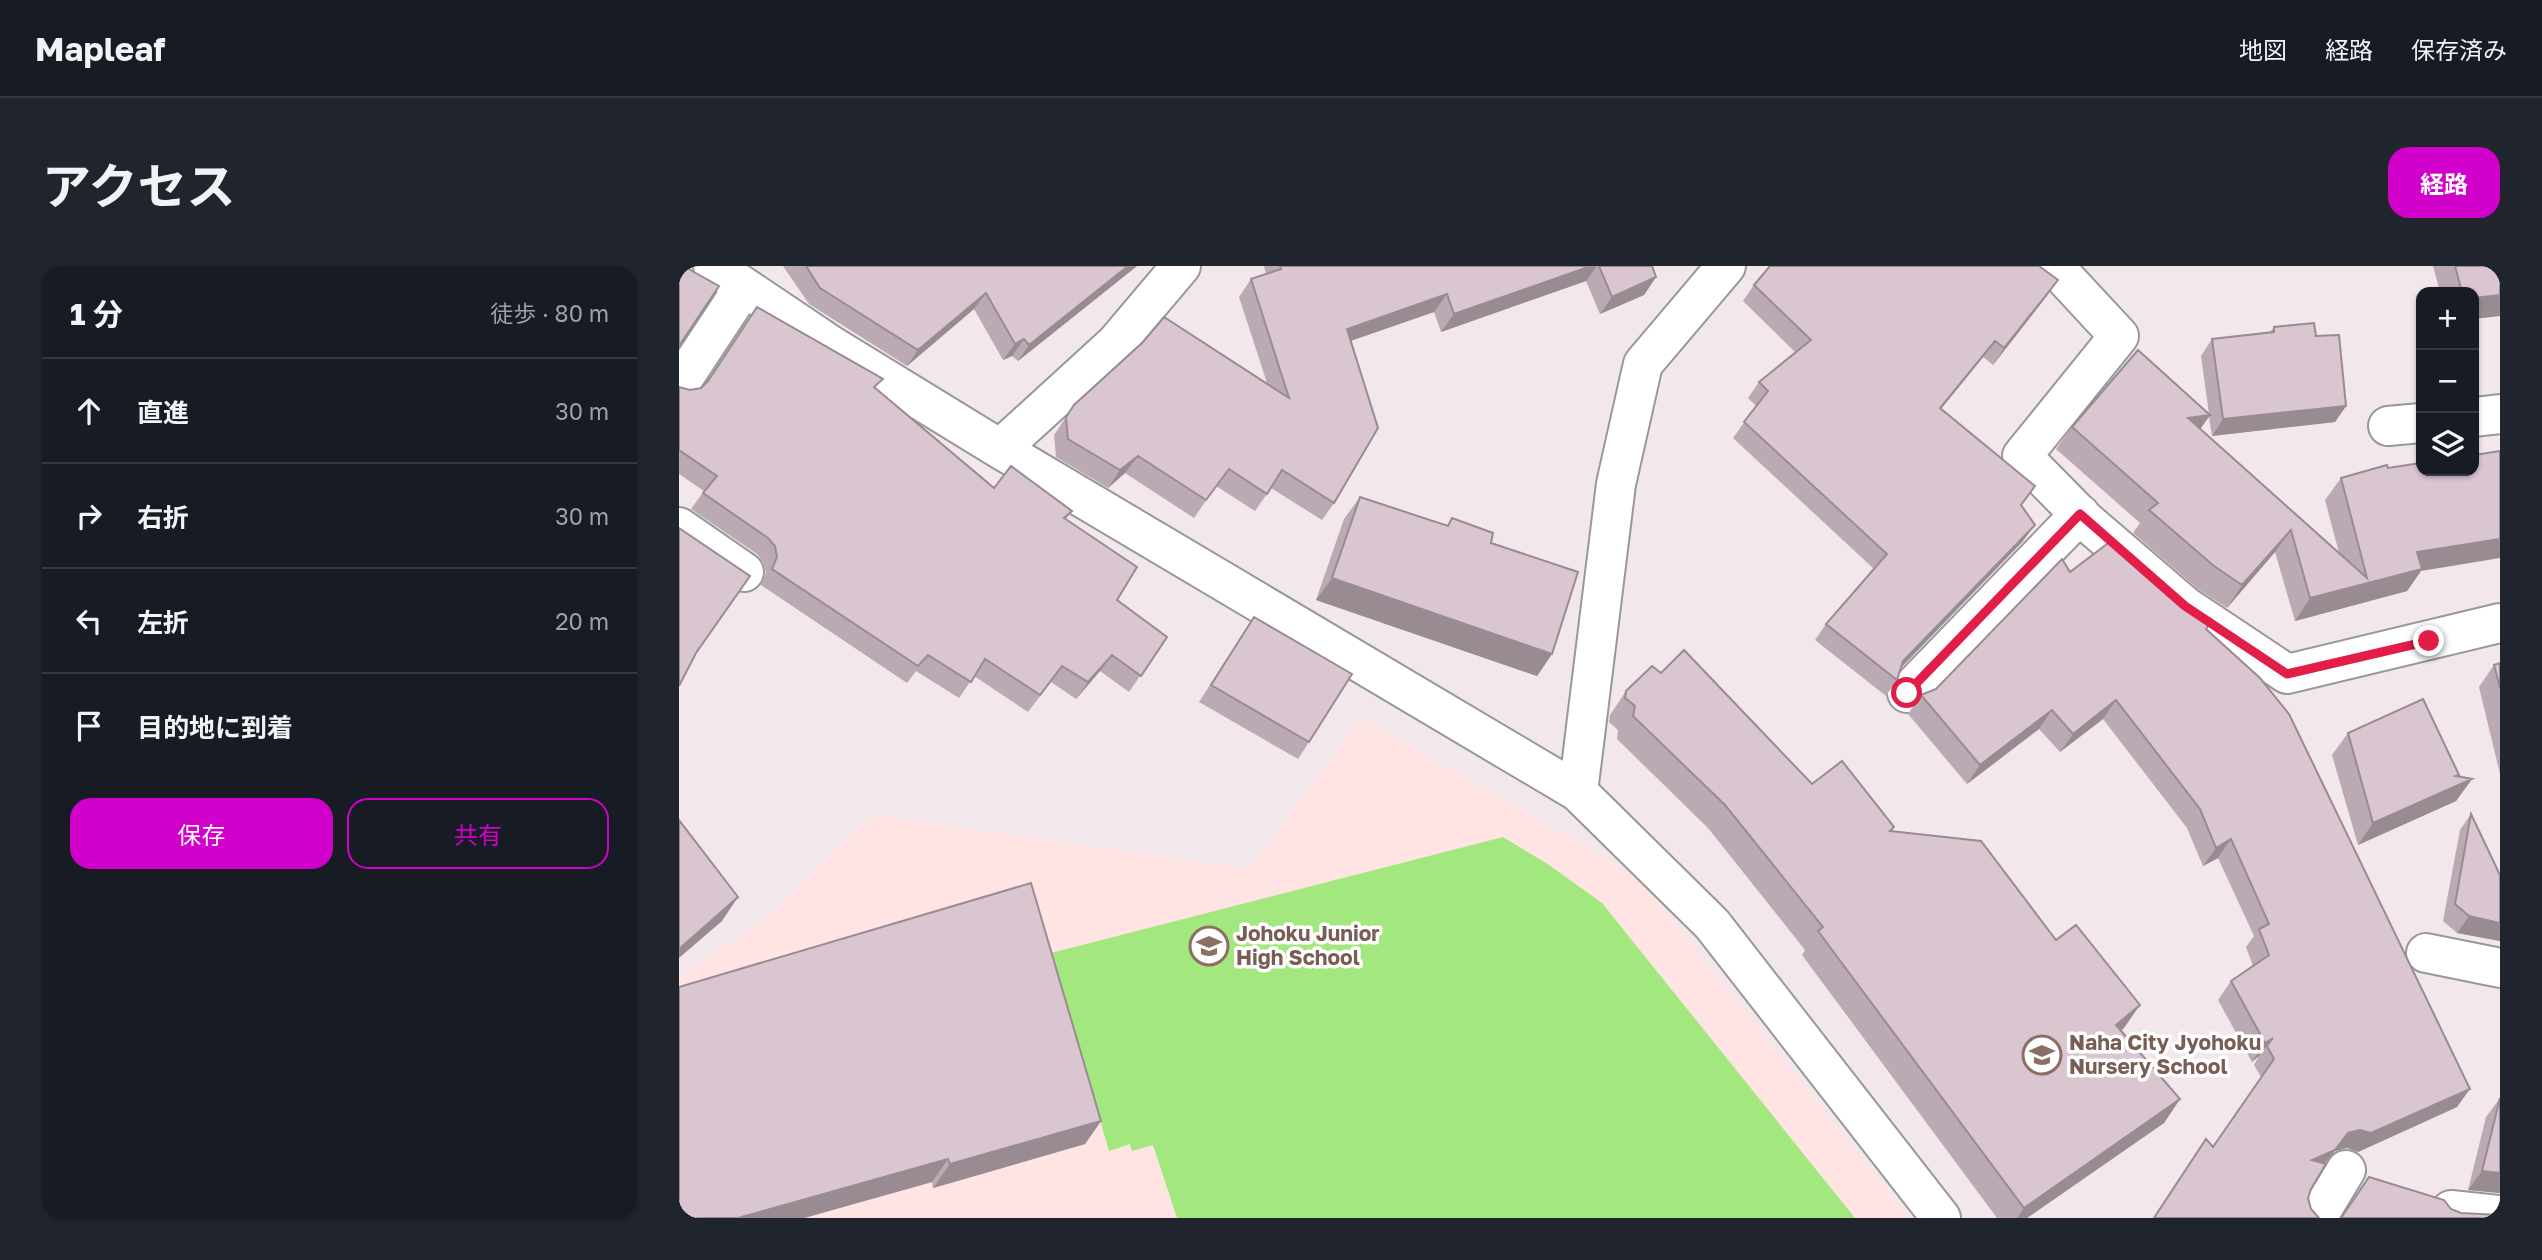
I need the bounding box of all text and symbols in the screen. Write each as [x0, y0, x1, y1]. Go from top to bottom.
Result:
text: Mapleaf [35, 29, 165, 68]
text: 地図 [2239, 35, 2287, 64]
text: 経路 [2325, 35, 2373, 64]
text: 保存済み [2411, 35, 2507, 64]
button: 経路 [2388, 147, 2500, 218]
text: アクセス [42, 156, 236, 215]
map controls [2416, 287, 2479, 476]
button: + [2416, 287, 2479, 350]
text: 1 分 [70, 296, 123, 332]
text: 徒歩 · 80 m [490, 299, 609, 327]
button: − [2416, 350, 2479, 413]
icon: ahead [70, 392, 108, 430]
text: 直進 [137, 397, 189, 428]
text: 30 m [555, 397, 609, 425]
button: layers [2416, 413, 2479, 476]
icon: right [70, 497, 108, 535]
text: 右折 [137, 502, 189, 533]
text: 30 m [555, 502, 609, 530]
icon: left [70, 602, 108, 640]
text: 左折 [137, 607, 189, 638]
text: 20 m [555, 607, 609, 635]
route end [2413, 625, 2444, 656]
route start [1891, 677, 1922, 708]
icon: arrive [70, 707, 108, 745]
text: 目的地に到着 [137, 712, 293, 743]
button: 保存 [70, 798, 333, 869]
button: 共有 [347, 798, 609, 869]
place label: Johoku Junior High School [1236, 920, 1380, 970]
school or university icon: Johoku Junior High School [1188, 925, 1230, 967]
place label: Naha City Jyohoku Nursery School [2069, 1029, 2261, 1079]
school or university icon: Naha City Jyohoku Nursery School [2021, 1034, 2063, 1076]

